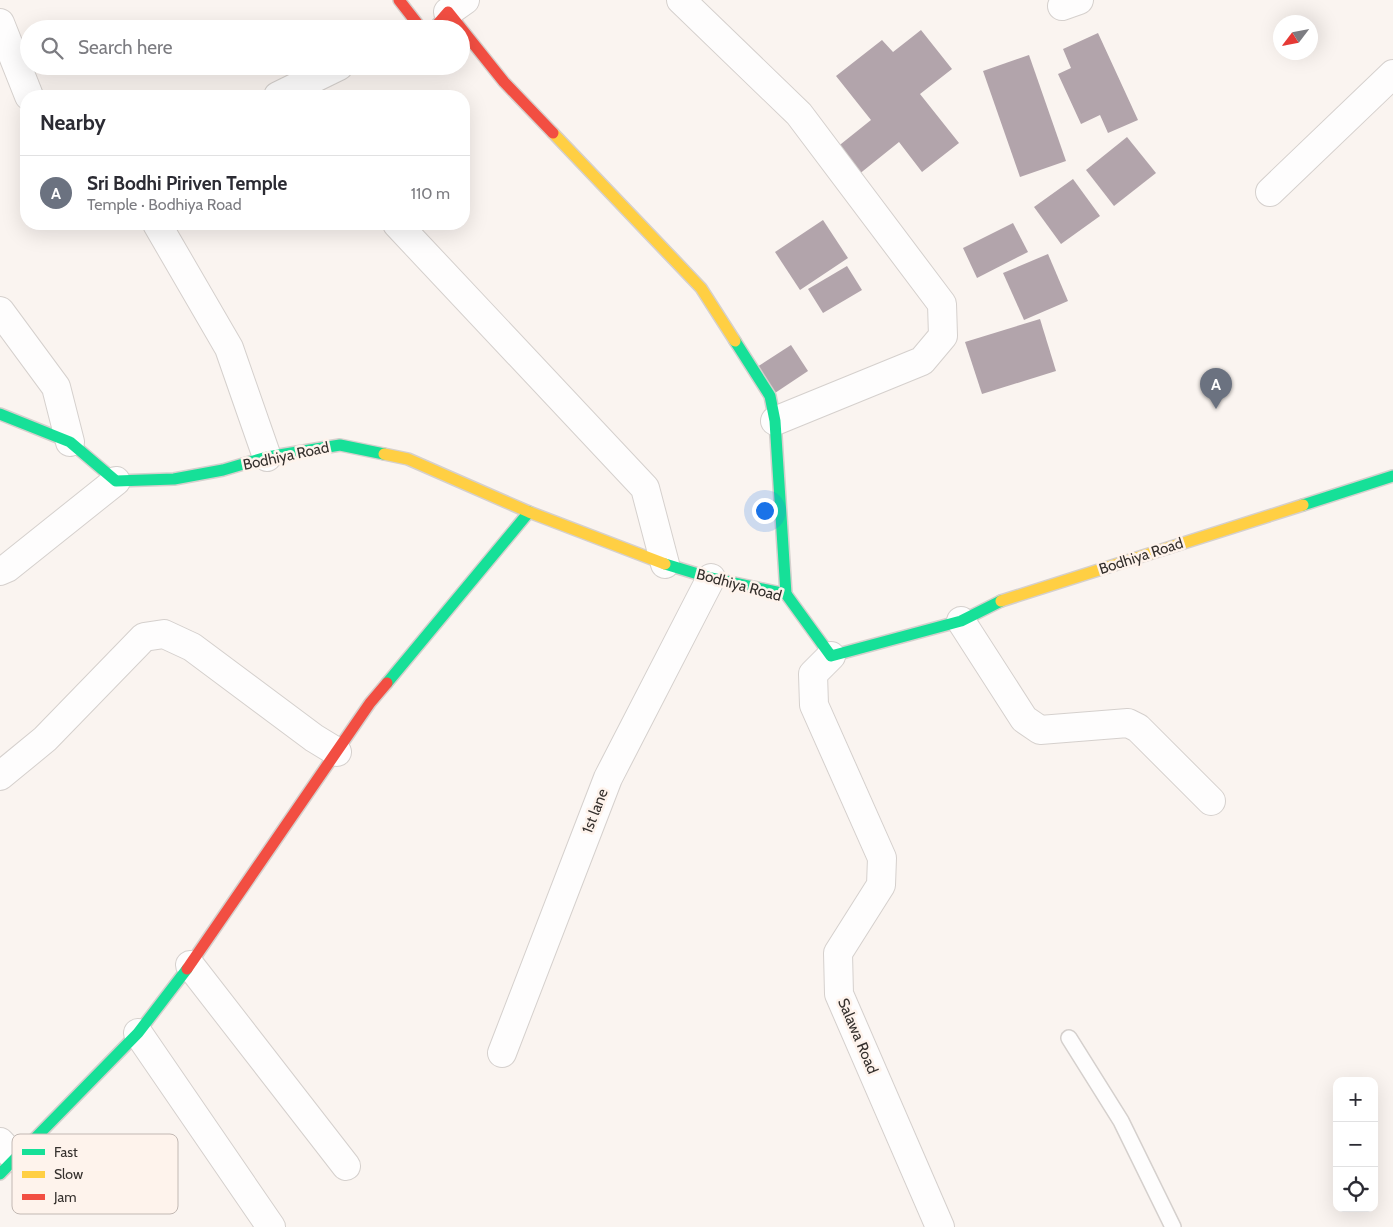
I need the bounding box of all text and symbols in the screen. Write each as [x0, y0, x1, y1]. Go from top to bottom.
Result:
north arrow [1273, 15, 1318, 60]
search box [20, 20, 470, 75]
icon: search [38, 34, 66, 62]
text: Search here [78, 36, 172, 59]
text: Nearby [40, 110, 106, 135]
text: Sri Bodhi Piriven Temple [87, 172, 287, 195]
text: A [51, 184, 61, 203]
text: 110 m [411, 184, 450, 203]
text: Temple · Bodhiya Road [87, 195, 242, 214]
pin: A [1200, 368, 1232, 409]
street label: Bodhiya Road [241, 438, 331, 474]
your location [752, 498, 778, 524]
street label: Bodhiya Road [1097, 534, 1185, 578]
street label: Bodhiya Road [694, 565, 784, 605]
street label: 1st lane [578, 786, 612, 836]
street label: Salawa Road [834, 995, 882, 1077]
map controls [1333, 1077, 1378, 1212]
button: + [1333, 1077, 1378, 1122]
button: − [1333, 1122, 1378, 1167]
legend [12, 1134, 178, 1214]
text: Fast [54, 1143, 78, 1161]
text: Slow [54, 1165, 83, 1183]
button: locate [1333, 1167, 1378, 1212]
text: Jam [53, 1188, 76, 1206]

